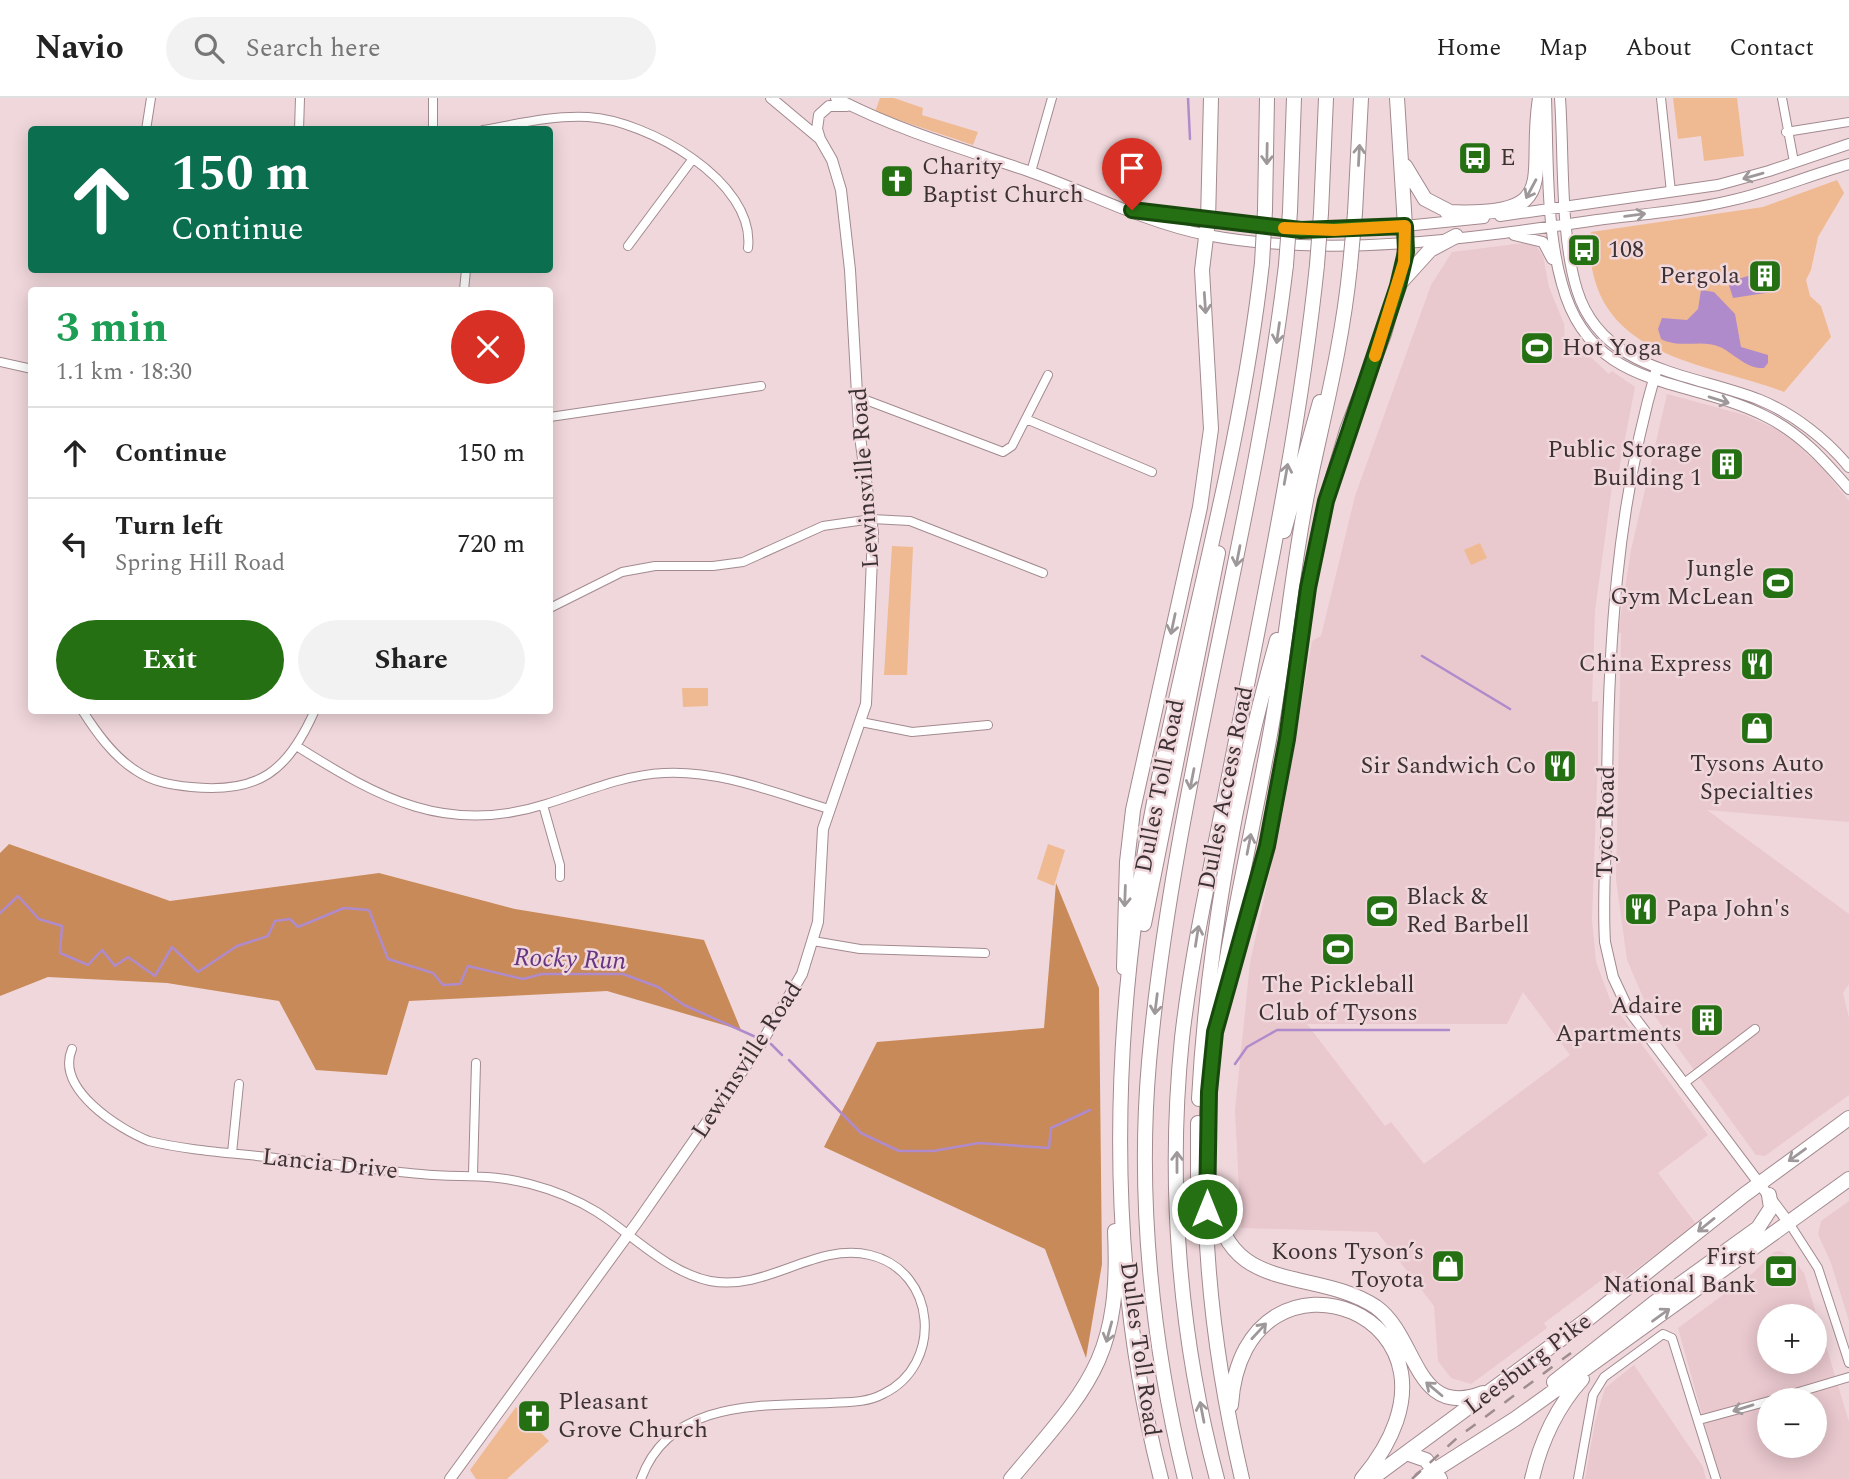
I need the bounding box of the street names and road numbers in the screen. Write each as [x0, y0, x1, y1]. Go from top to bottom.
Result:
street label: Lewinsville Road [841, 386, 889, 570]
street label: Dulles Access Road [1189, 683, 1263, 893]
street label: Dulles Toll Road [1126, 696, 1194, 876]
street label: Tyco Road [1587, 766, 1625, 878]
street label: Lewinsville Road [682, 974, 812, 1146]
street label: Lancia Drive [260, 1139, 400, 1189]
street label: Dulles Toll Road [1110, 1259, 1170, 1439]
street label: Leesburg Pike [1457, 1304, 1599, 1424]

